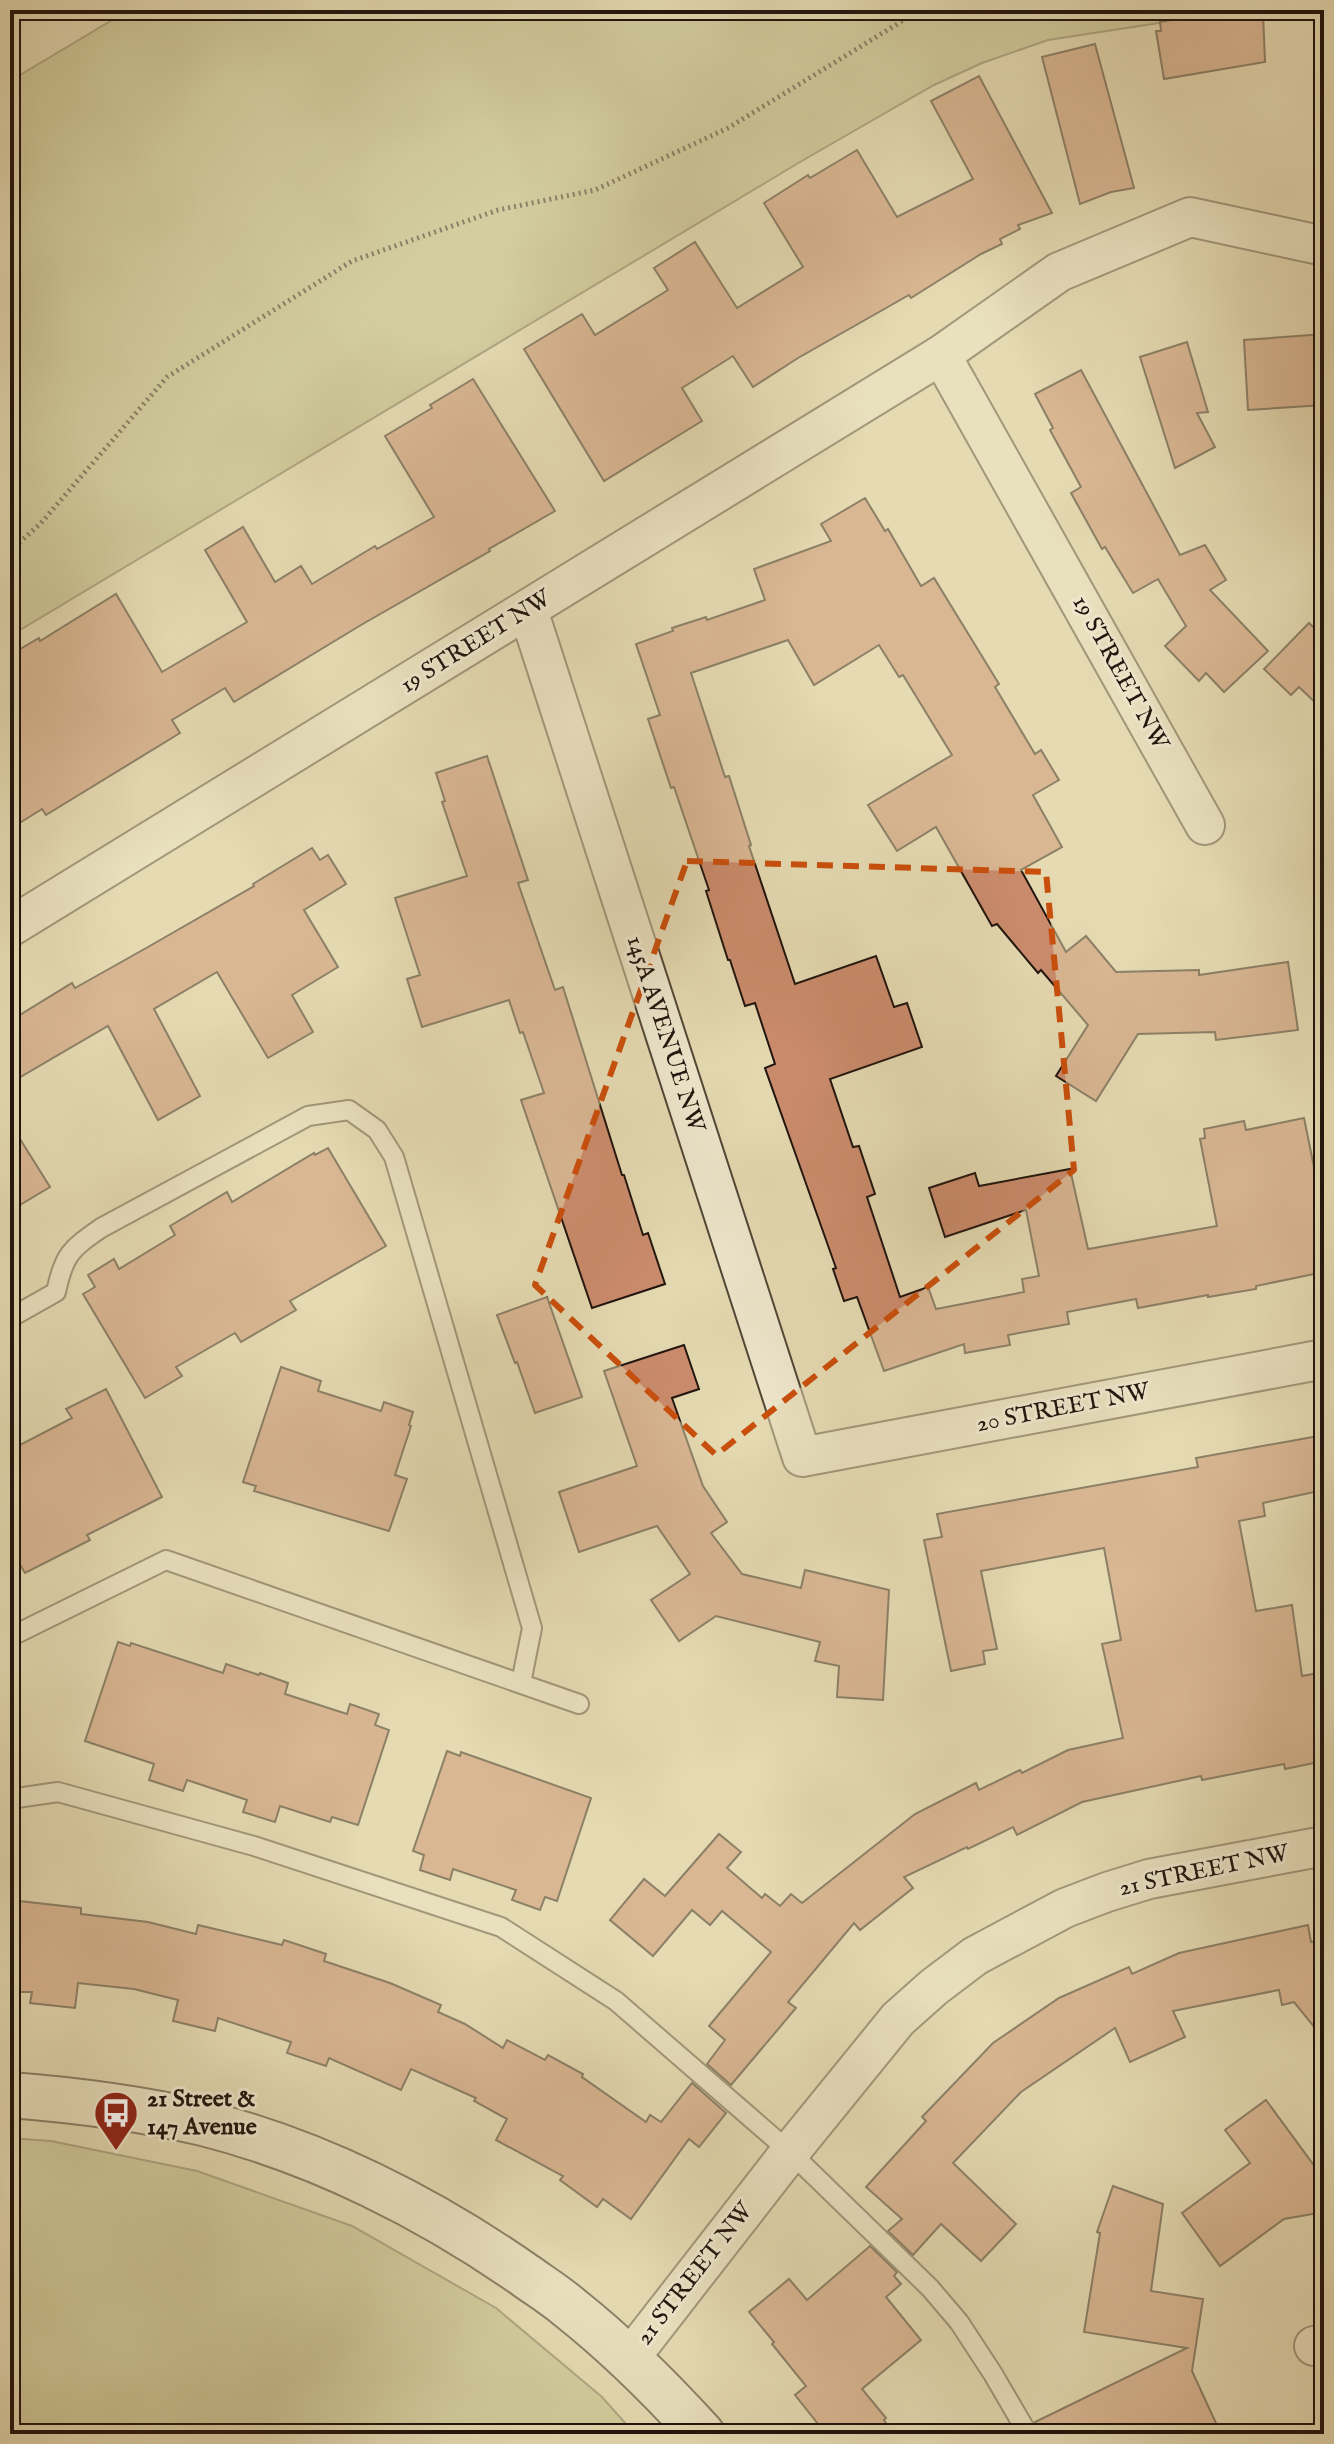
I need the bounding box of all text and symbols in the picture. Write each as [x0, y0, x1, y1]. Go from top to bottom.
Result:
street label: 19 STREET NW [395, 583, 558, 701]
street label: 19 STREET NW [1065, 590, 1176, 757]
street label: 145A AVENUE NW [619, 932, 712, 1137]
street label: 20 STREET NW [974, 1376, 1153, 1440]
street label: 21 STREET NW [1116, 1838, 1293, 1904]
place label: 21 Street & 147 Avenue [147, 2084, 257, 2143]
bus stop icon: 21 Street & 147 Avenue [92, 2089, 140, 2152]
street label: 21 STREET NW [630, 2195, 761, 2352]

